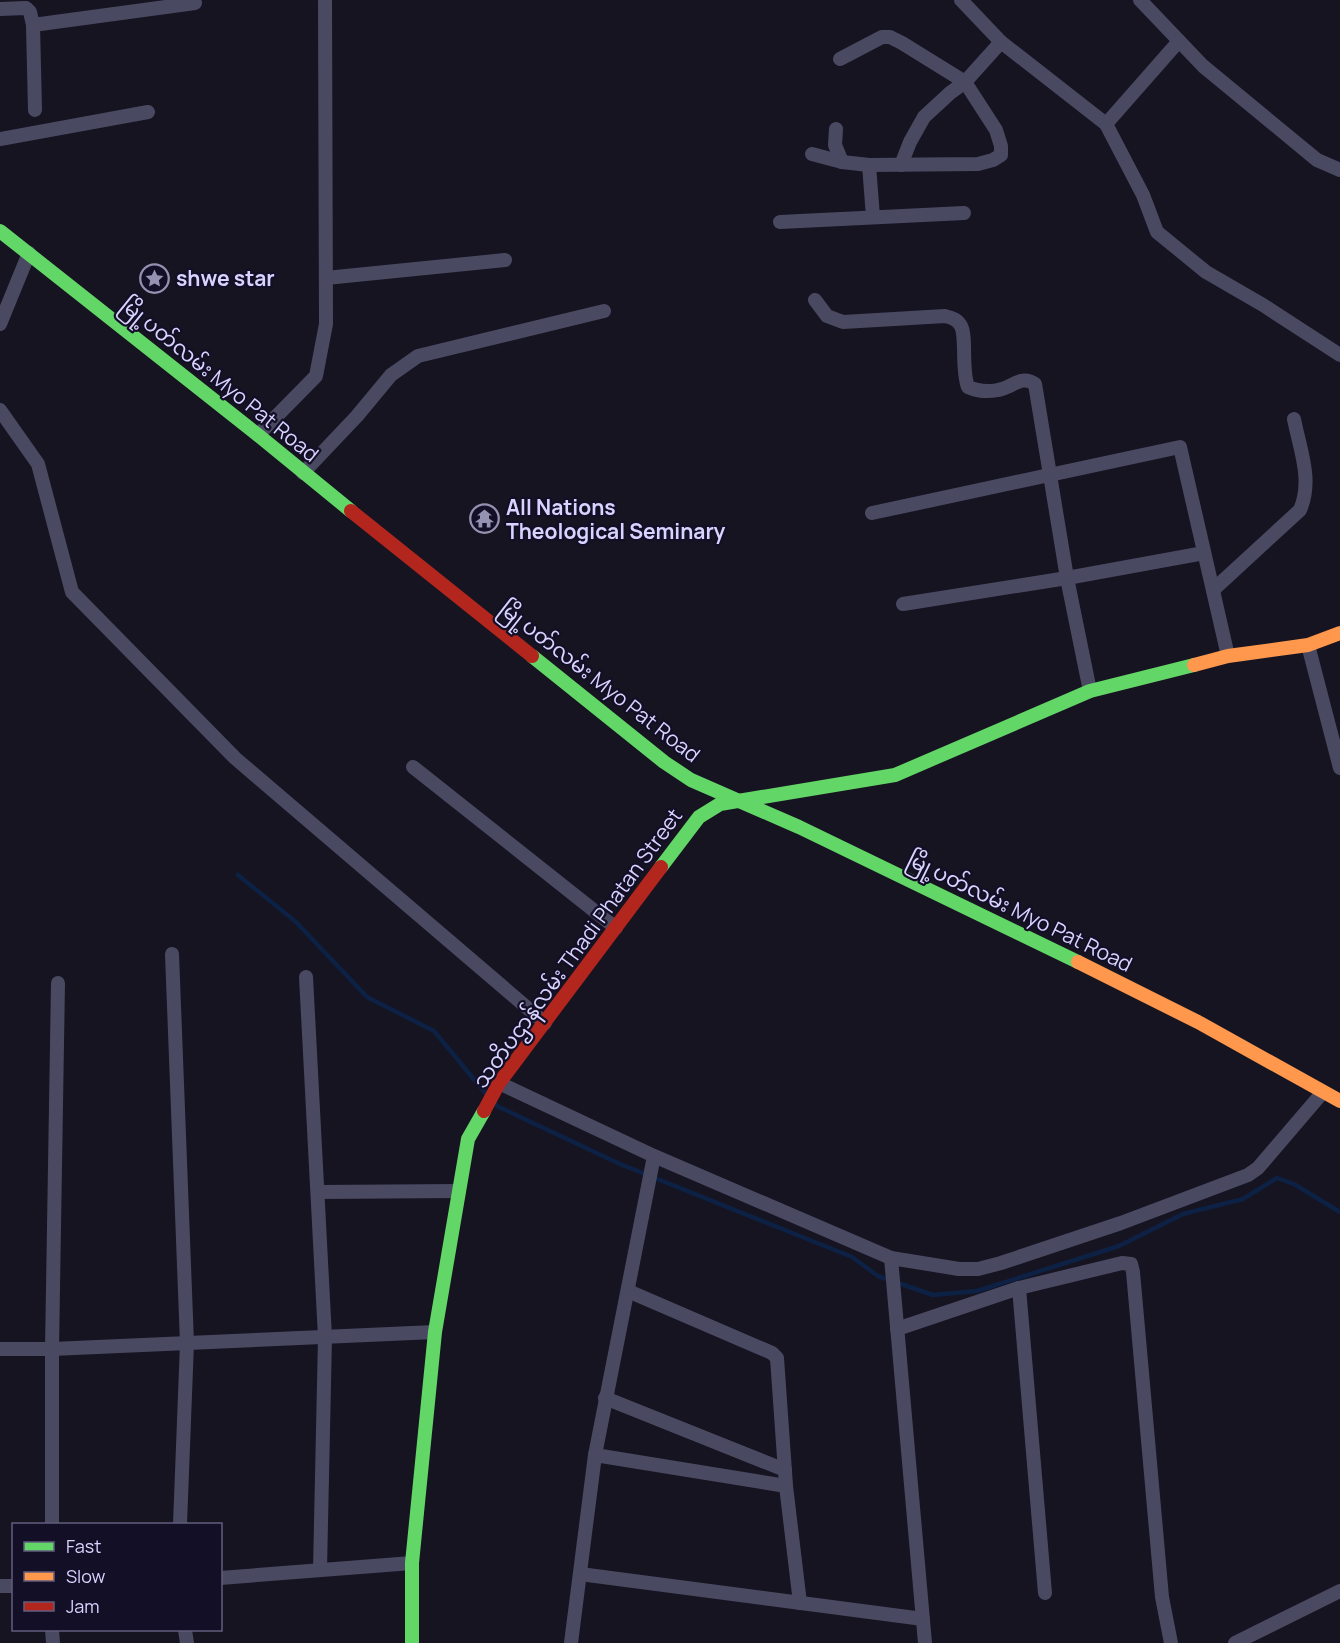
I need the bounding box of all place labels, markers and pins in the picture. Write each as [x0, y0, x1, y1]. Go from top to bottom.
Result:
place icon: shwe star [139, 262, 171, 294]
place label: shwe star [176, 264, 275, 292]
place label: All Nations Theological Seminary [506, 493, 725, 545]
temple icon: All Nations Theological Seminary [469, 503, 501, 535]

